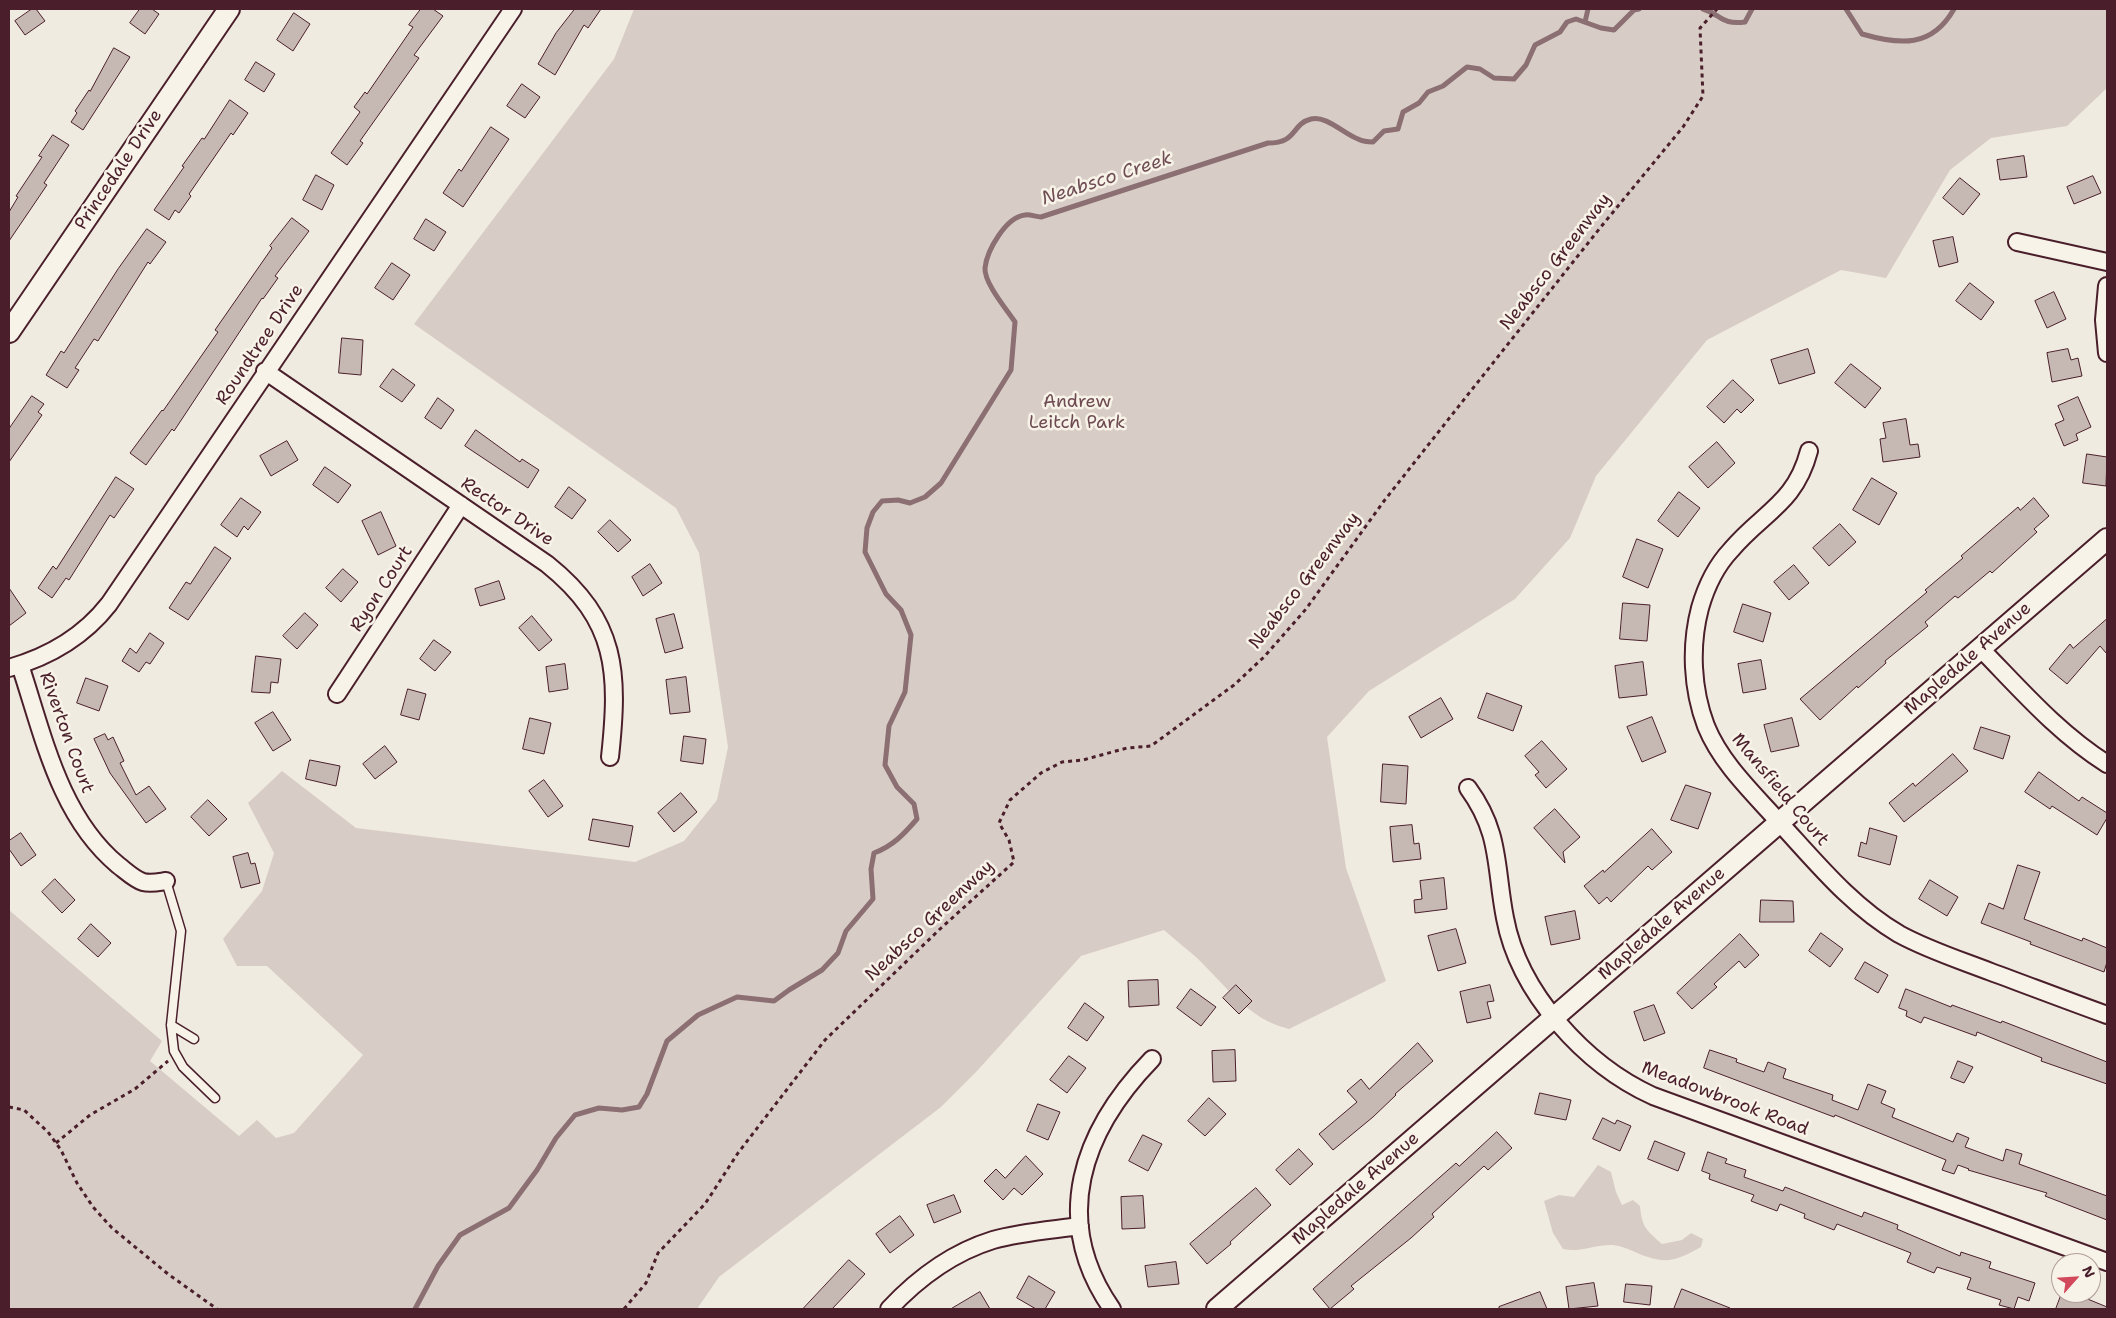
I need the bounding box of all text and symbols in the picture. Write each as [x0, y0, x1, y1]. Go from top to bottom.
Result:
street label: Princedale Drive [71, 106, 167, 234]
water label: Neabsco Creek [1039, 147, 1175, 211]
street label: Neabsco Greenway [1496, 189, 1616, 335]
street label: Roundtree Drive [212, 280, 308, 410]
park label: Andrew Leitch Park [1029, 391, 1125, 434]
street label: Rector Drive [456, 473, 558, 551]
street label: Neabsco Greenway [1245, 508, 1365, 654]
street label: Ryon Court [346, 542, 418, 636]
street label: Mapledale Avenue [1900, 598, 2036, 720]
street label: Riverton Court [34, 669, 98, 797]
street label: Mansfield Court [1727, 729, 1833, 851]
street label: Neabsco Greenway [861, 856, 999, 986]
street label: Mapledale Avenue [1594, 863, 1730, 985]
street label: Meadowbrook Road [1638, 1057, 1812, 1141]
street label: Mapledale Avenue [1288, 1128, 1424, 1250]
north arrow [2051, 1253, 2101, 1303]
text: N [2078, 1263, 2099, 1281]

